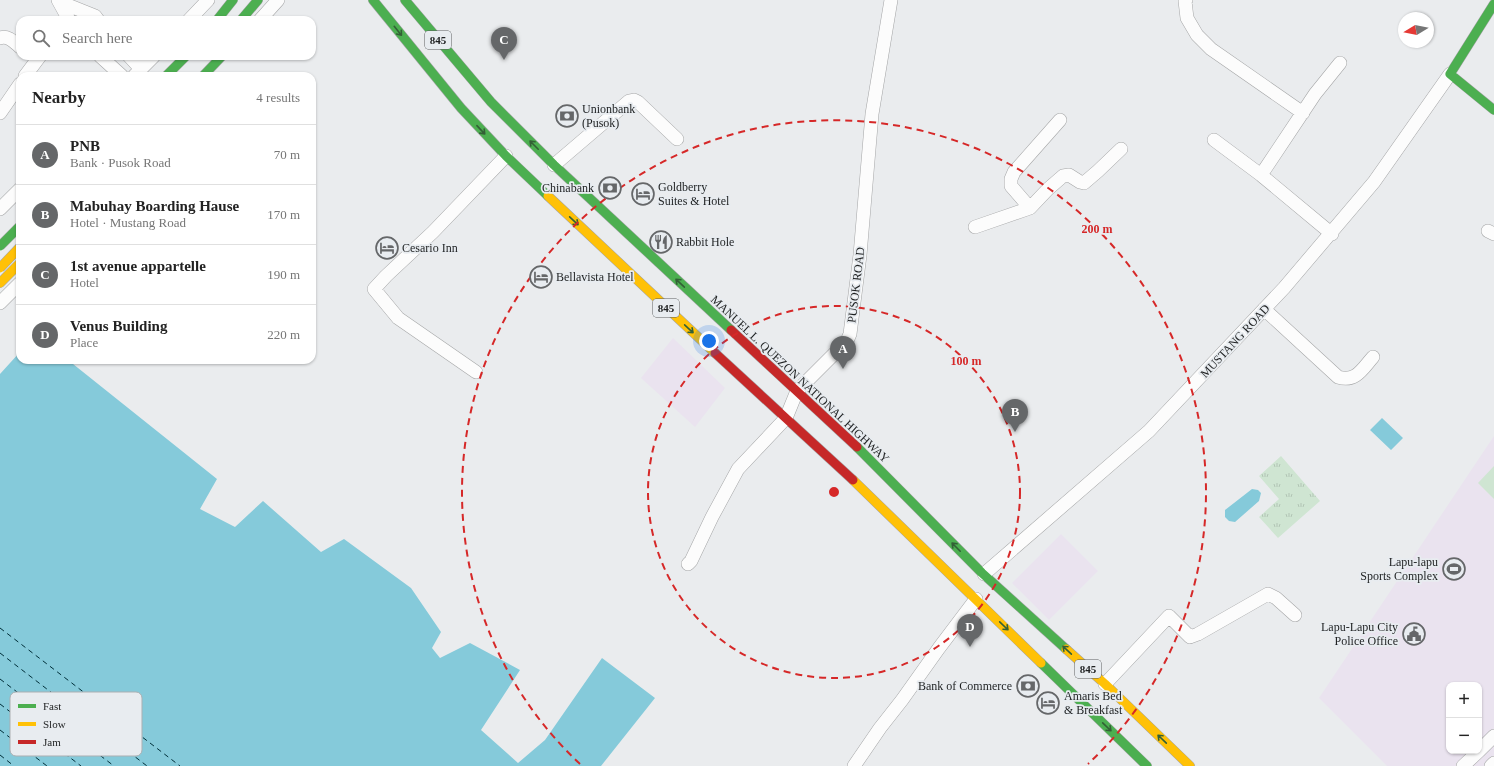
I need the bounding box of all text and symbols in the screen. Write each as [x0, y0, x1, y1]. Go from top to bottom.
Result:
north arrow [1398, 12, 1434, 48]
search box [16, 16, 316, 60]
one-way arrow [393, 25, 402, 36]
icon: search [30, 27, 52, 49]
pin: C [491, 27, 517, 60]
text: Search here [62, 30, 132, 46]
road number: 845 [425, 31, 451, 49]
text: Nearby [32, 88, 86, 107]
text: 4 results [256, 90, 300, 105]
place label: Unionbank (Pusok) [582, 102, 635, 130]
bank icon: Unionbank (Pusok) [554, 103, 580, 129]
one-way arrow [477, 125, 486, 135]
text: PNB [70, 138, 100, 154]
one-way arrow [530, 141, 540, 151]
text: A [40, 147, 50, 162]
text: 70 m [274, 147, 300, 162]
text: Bank · Pusok Road [70, 155, 171, 170]
bank icon: Chinabank [597, 175, 623, 201]
place label: Goldberry Suites & Hotel [658, 180, 730, 208]
place label: Chinabank [542, 181, 594, 195]
hotel icon: Goldberry Suites & Hotel [630, 181, 656, 207]
text: Mabuhay Boarding Hause [70, 198, 239, 214]
text: B [41, 207, 49, 222]
text: 170 m [267, 207, 300, 222]
text: Hotel · Mustang Road [70, 215, 186, 230]
one-way arrow [569, 216, 579, 226]
text: 200 m [1082, 222, 1113, 236]
restaurant icon: Rabbit Hole [648, 229, 674, 255]
hotel icon: Cesario Inn [374, 235, 400, 261]
place label: Rabbit Hole [676, 235, 734, 249]
place label: Cesario Inn [402, 241, 458, 255]
street label: PUSOK ROAD [844, 246, 868, 324]
text: 1st avenue appartelle [70, 258, 206, 274]
hotel icon: Bellavista Hotel [528, 264, 554, 290]
text: C [40, 267, 50, 282]
text: 190 m [267, 267, 300, 282]
place label: Bellavista Hotel [556, 270, 634, 284]
text: Hotel [70, 275, 99, 290]
one-way arrow [675, 278, 685, 288]
street label: MANUEL L. QUEZON NATIONAL HIGHWAY [707, 292, 893, 466]
road number: 845 [653, 299, 679, 317]
street label: MUSTANG ROAD [1197, 301, 1273, 381]
text: Venus Building [70, 318, 167, 334]
one-way arrow [684, 325, 694, 334]
text: D [40, 327, 50, 342]
text: 220 m [267, 327, 300, 342]
your location [699, 331, 719, 351]
text: Place [70, 335, 98, 350]
pin: A [830, 336, 856, 369]
text: 100 m [951, 354, 982, 368]
pin: B [1002, 399, 1028, 432]
centre of rings [827, 485, 841, 499]
one-way arrow [951, 542, 961, 552]
place label: Lapu-lapu Sports Complex [1360, 555, 1438, 583]
sports icon: Lapu-lapu Sports Complex [1441, 556, 1467, 582]
pin: D [957, 614, 983, 647]
place label: Lapu-Lapu City Police Office [1321, 620, 1398, 648]
one-way arrow [999, 621, 1009, 631]
public building icon: Lapu-Lapu City Police Office [1401, 621, 1427, 647]
one-way arrow [1062, 645, 1072, 654]
road number: 845 [1075, 660, 1101, 678]
bank icon: Bank of Commerce [1015, 673, 1041, 699]
place label: Bank of Commerce [918, 679, 1012, 693]
map controls [1446, 682, 1482, 754]
button: + [1446, 682, 1482, 718]
place label: Amaris Bed & Breakfast [1064, 689, 1123, 717]
hotel icon: Amaris Bed & Breakfast [1035, 690, 1061, 716]
legend [10, 692, 142, 756]
text: Fast [43, 700, 61, 712]
text: Slow [43, 718, 66, 730]
button: − [1446, 718, 1482, 754]
one-way arrow [1102, 722, 1112, 732]
one-way arrow [1157, 734, 1167, 744]
text: Jam [43, 736, 61, 748]

